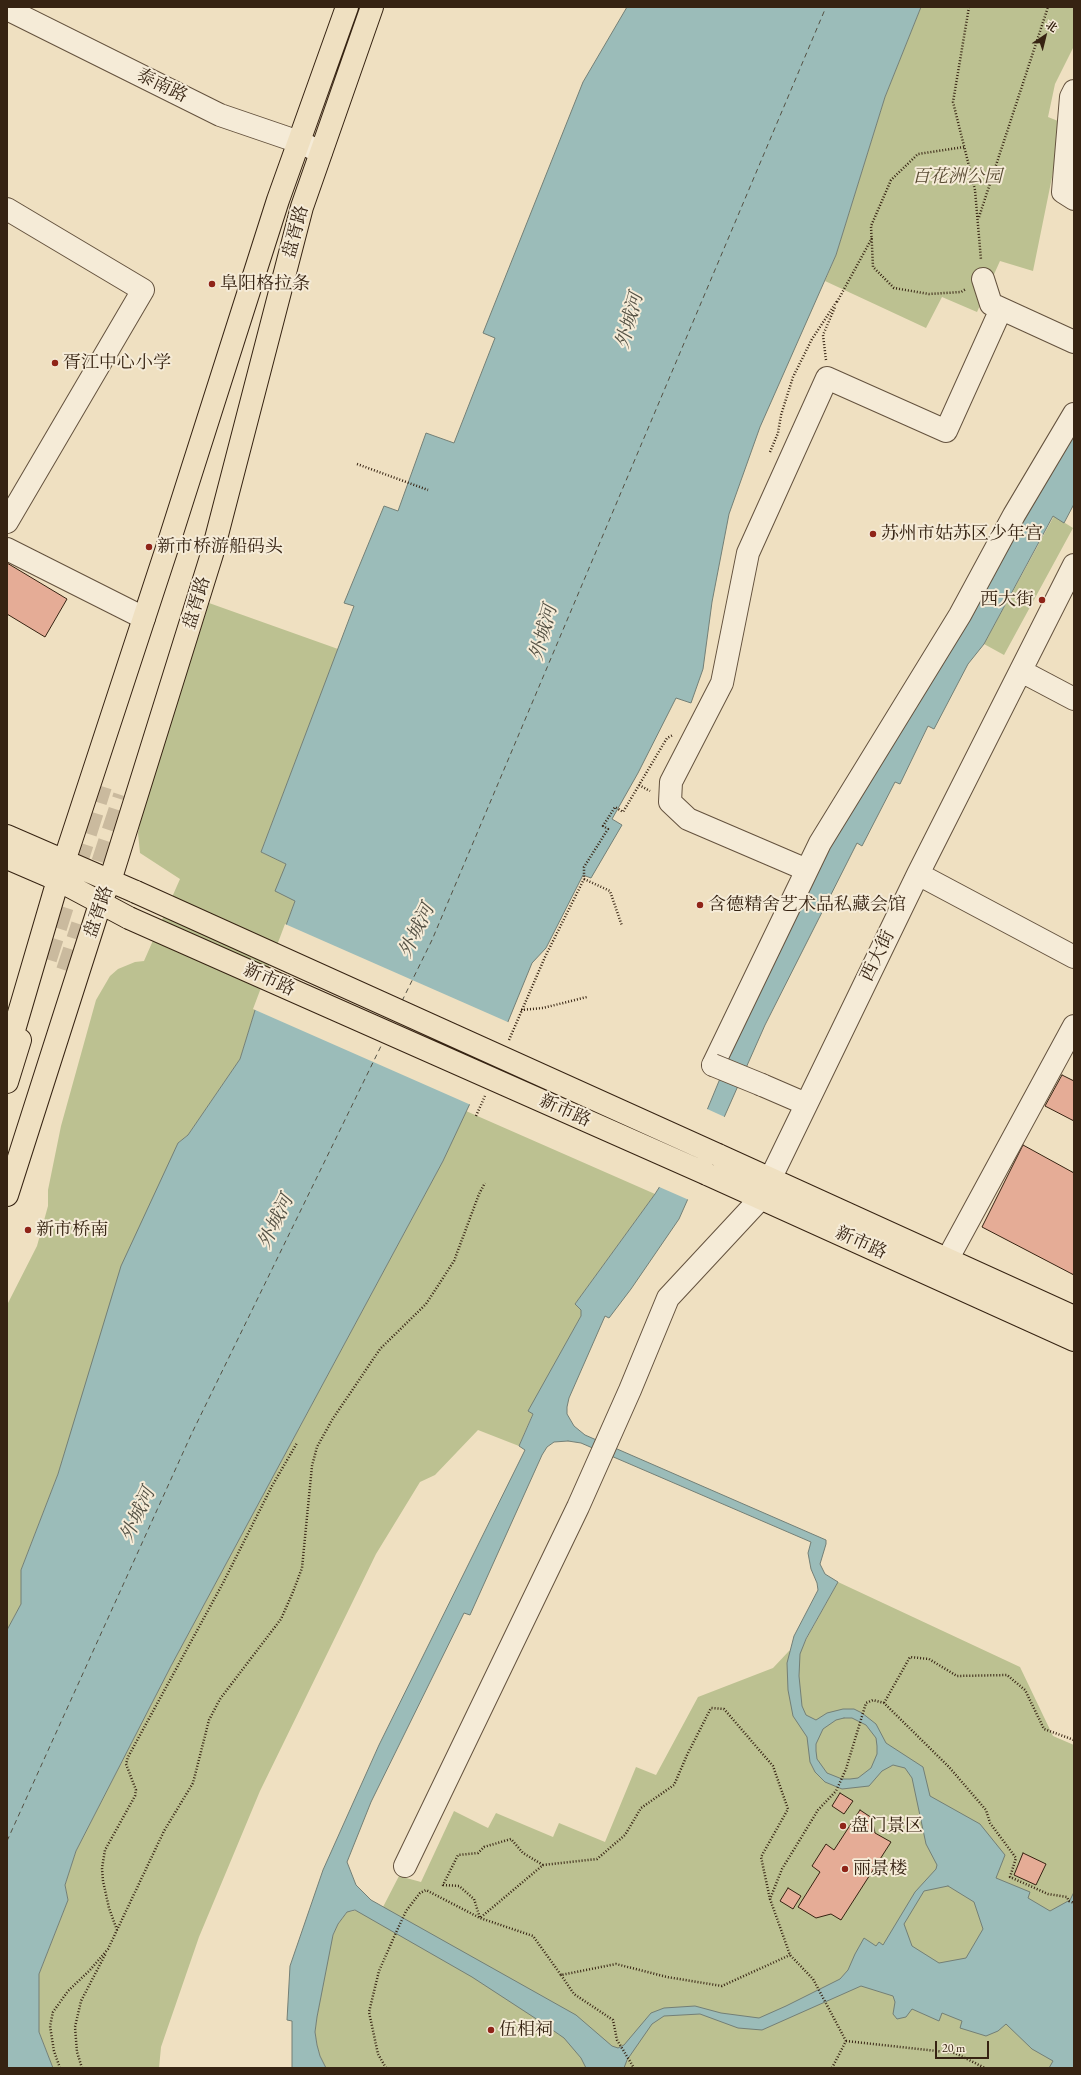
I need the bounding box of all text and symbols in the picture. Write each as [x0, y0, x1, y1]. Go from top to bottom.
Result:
north arrow [1025, 16, 1065, 56]
text: 北 [1043, 17, 1060, 35]
street label: 泰南路 [133, 64, 191, 108]
park label: 百花洲公园 [912, 166, 1002, 188]
street label: 盘胥路 [279, 203, 313, 261]
place label: 阜阳格拉条 [220, 273, 310, 295]
marker: 阜阳格拉条 [207, 279, 217, 289]
water label: 外城河 [612, 291, 648, 351]
place label: 胥江中心小学 [63, 352, 171, 374]
marker: 胥江中心小学 [50, 358, 60, 368]
place label: 苏州市姑苏区少年宫 [881, 523, 1043, 545]
marker: 苏州市姑苏区少年宫 [868, 529, 878, 539]
place label: 新市桥游船码头 [157, 536, 283, 558]
marker: 新市桥游船码头 [144, 542, 154, 552]
street label: 盘胥路 [179, 574, 215, 632]
place label: 西大街 [980, 589, 1034, 611]
marker: 西大街 [1037, 595, 1047, 605]
water label: 外城河 [526, 603, 562, 663]
street label: 盘胥路 [80, 883, 118, 941]
place label: 含德精舍艺术品私藏会馆 [708, 894, 906, 916]
water label: 外城河 [394, 900, 440, 962]
marker: 含德精舍艺术品私藏会馆 [695, 900, 705, 910]
street label: 西大街 [856, 927, 900, 985]
street label: 新市路 [240, 959, 298, 1001]
street label: 新市路 [536, 1090, 594, 1132]
water label: 外城河 [253, 1191, 299, 1253]
place label: 新市桥南 [36, 1219, 108, 1241]
street label: 新市路 [832, 1222, 890, 1264]
marker: 新市桥南 [23, 1225, 33, 1235]
water label: 外城河 [116, 1484, 160, 1546]
place label: 盘门景区 [851, 1815, 923, 1837]
marker: 盘门景区 [838, 1821, 848, 1831]
place label: 丽景楼 [853, 1858, 907, 1880]
marker: 丽景楼 [840, 1864, 850, 1874]
place label: 伍相祠 [499, 2019, 553, 2041]
marker: 伍相祠 [486, 2025, 496, 2035]
scale bar [937, 2033, 991, 2059]
text: 20 m [942, 2040, 965, 2056]

